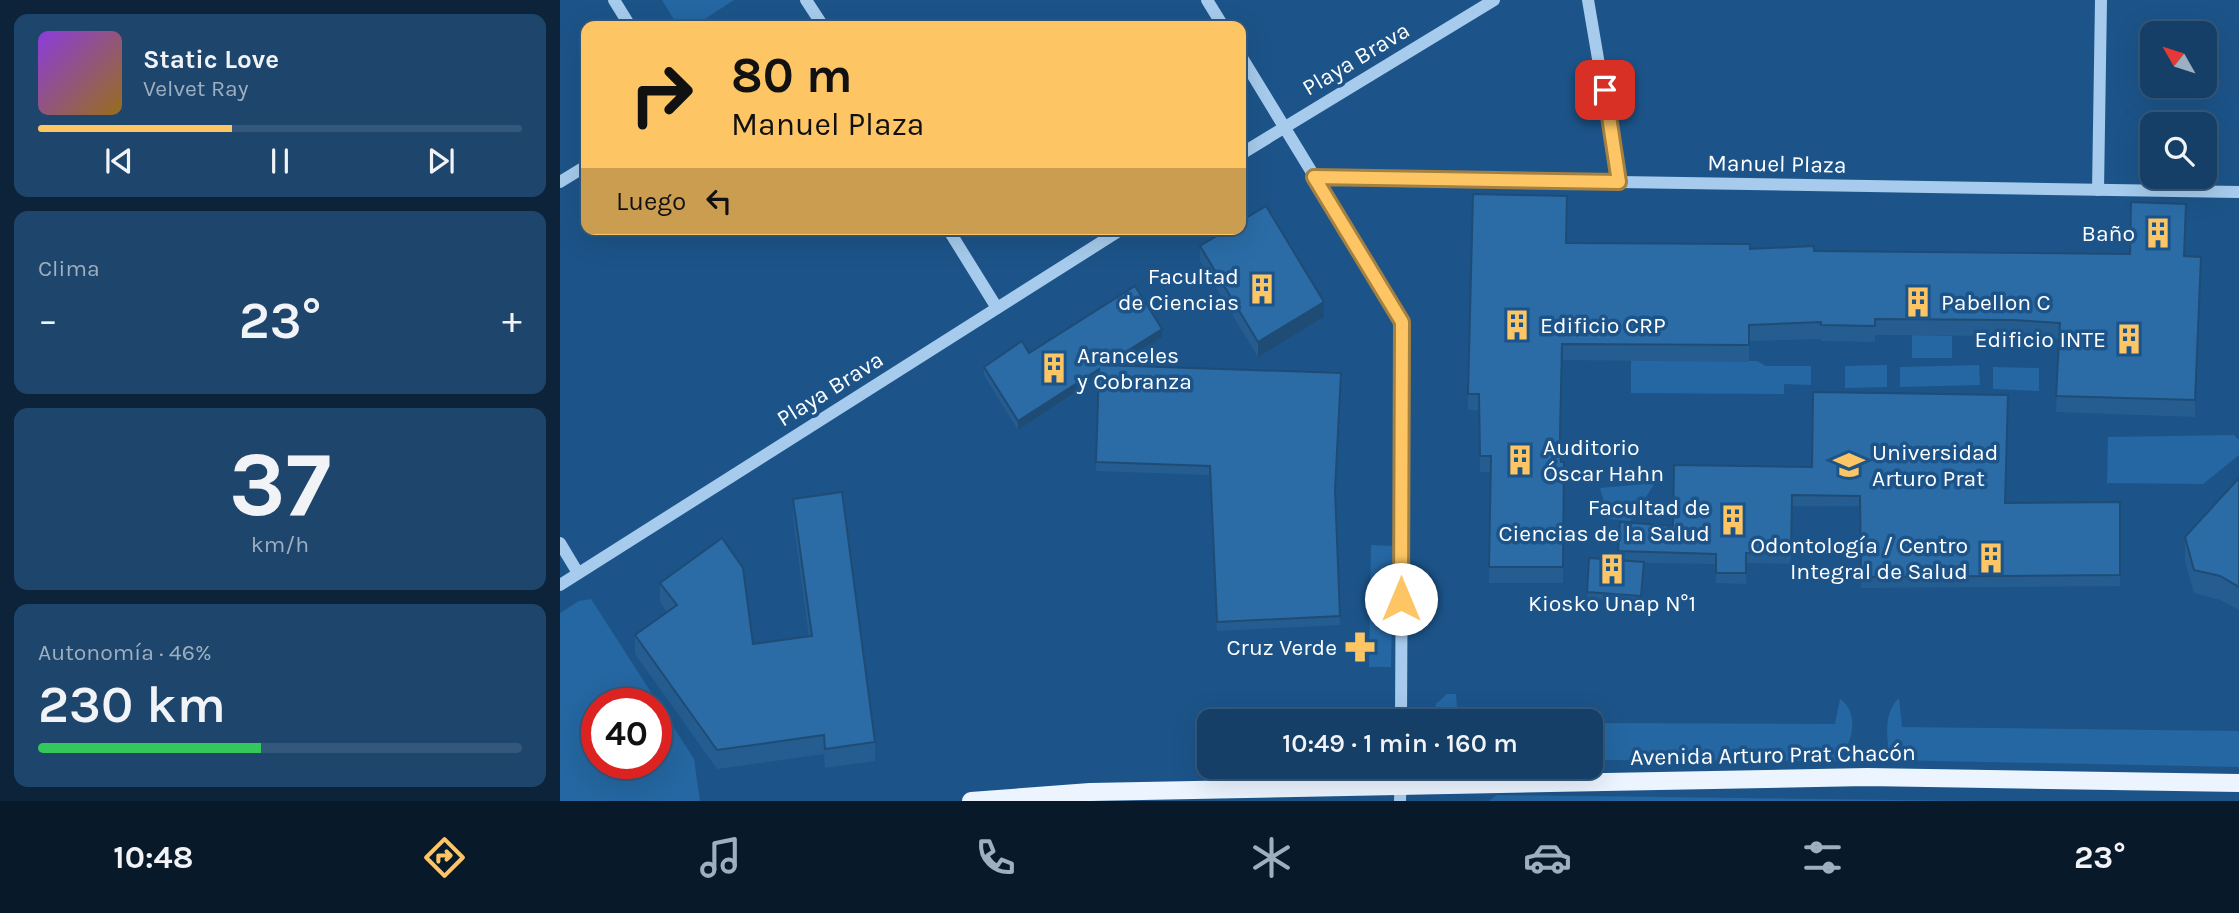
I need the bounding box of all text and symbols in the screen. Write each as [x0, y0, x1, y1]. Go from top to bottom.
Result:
street label: Playa Brava [1298, 16, 1414, 102]
north arrow [2140, 21, 2217, 98]
map controls [2140, 21, 2217, 189]
text: Static Love [143, 44, 279, 75]
text: 80 m [731, 47, 853, 104]
icon: right [616, 49, 707, 140]
pin [1575, 60, 1635, 120]
icon: arrive [1586, 71, 1624, 109]
text: Velvet Ray [143, 75, 248, 102]
text: Manuel Plaza [731, 106, 925, 143]
button: search [2140, 112, 2217, 189]
icon: previous [100, 142, 138, 180]
icon: pause [261, 142, 299, 180]
icon: next [422, 142, 460, 180]
street label: Manuel Plaza [1707, 149, 1847, 179]
icon: left [700, 182, 738, 220]
text: Luego [616, 186, 686, 217]
building icon: Baño [2141, 216, 2175, 250]
place label: Baño [2082, 220, 2135, 247]
text: Clima [38, 255, 100, 282]
place label: Facultad de Ciencias [1118, 263, 1239, 316]
building icon: Facultad de Ciencias [1245, 272, 1279, 306]
building icon: Pabellon C [1901, 285, 1935, 319]
place label: Pabellon C [1941, 289, 2051, 316]
text: 23° [239, 290, 321, 351]
text: − [38, 298, 58, 343]
text: + [502, 298, 522, 343]
building icon: Edificio CRP [1500, 308, 1534, 342]
place label: Edificio CRP [1540, 312, 1666, 339]
building icon: Edificio INTE [2112, 322, 2146, 356]
place label: Edificio INTE [1974, 326, 2106, 353]
place label: Aranceles y Cobranza [1076, 342, 1192, 395]
street label: Playa Brava [772, 346, 888, 432]
building icon: Aranceles y Cobranza [1037, 351, 1071, 385]
text: 37 [229, 432, 331, 538]
place label: Auditorio Óscar Hahn [1543, 434, 1664, 487]
place label: Universidad Arturo Prat [1872, 439, 1998, 492]
building icon: Auditorio Óscar Hahn [1503, 443, 1537, 477]
school or university icon: Universidad Arturo Prat [1832, 448, 1866, 482]
place label: Facultad de Ciencias de la Salud [1498, 494, 1710, 547]
building icon: Facultad de Ciencias de la Salud [1716, 503, 1750, 537]
text: km/h [251, 531, 309, 558]
place label: Odontología / Centro Integral de Salud [1750, 532, 1968, 585]
building icon: Odontología / Centro Integral de Salud [1974, 541, 2008, 575]
building icon: Kiosko Unap N°1 [1595, 552, 1629, 586]
position arrow [1364, 562, 1438, 636]
place label: Kiosko Unap N°1 [1528, 590, 1696, 617]
pharmacy icon: Cruz Verde [1343, 630, 1377, 664]
place label: Cruz Verde [1227, 634, 1337, 661]
text: Autonomía · 46% [38, 639, 212, 666]
text: 230 km [38, 674, 226, 735]
speed limit sign: 40 [581, 688, 672, 779]
text: 10:49 · 1 min · 160 m [1282, 728, 1518, 759]
street label: Avenida Arturo Prat Chacón [1630, 739, 1916, 771]
icon: directions [420, 833, 469, 882]
icon: music [696, 833, 745, 882]
icon: phone [971, 833, 1020, 882]
icon: climate [1247, 833, 1296, 882]
icon: car [1523, 833, 1572, 882]
icon: filters [1798, 833, 1847, 882]
text: 10:48 [113, 839, 193, 876]
text: 23° [2074, 839, 2126, 876]

